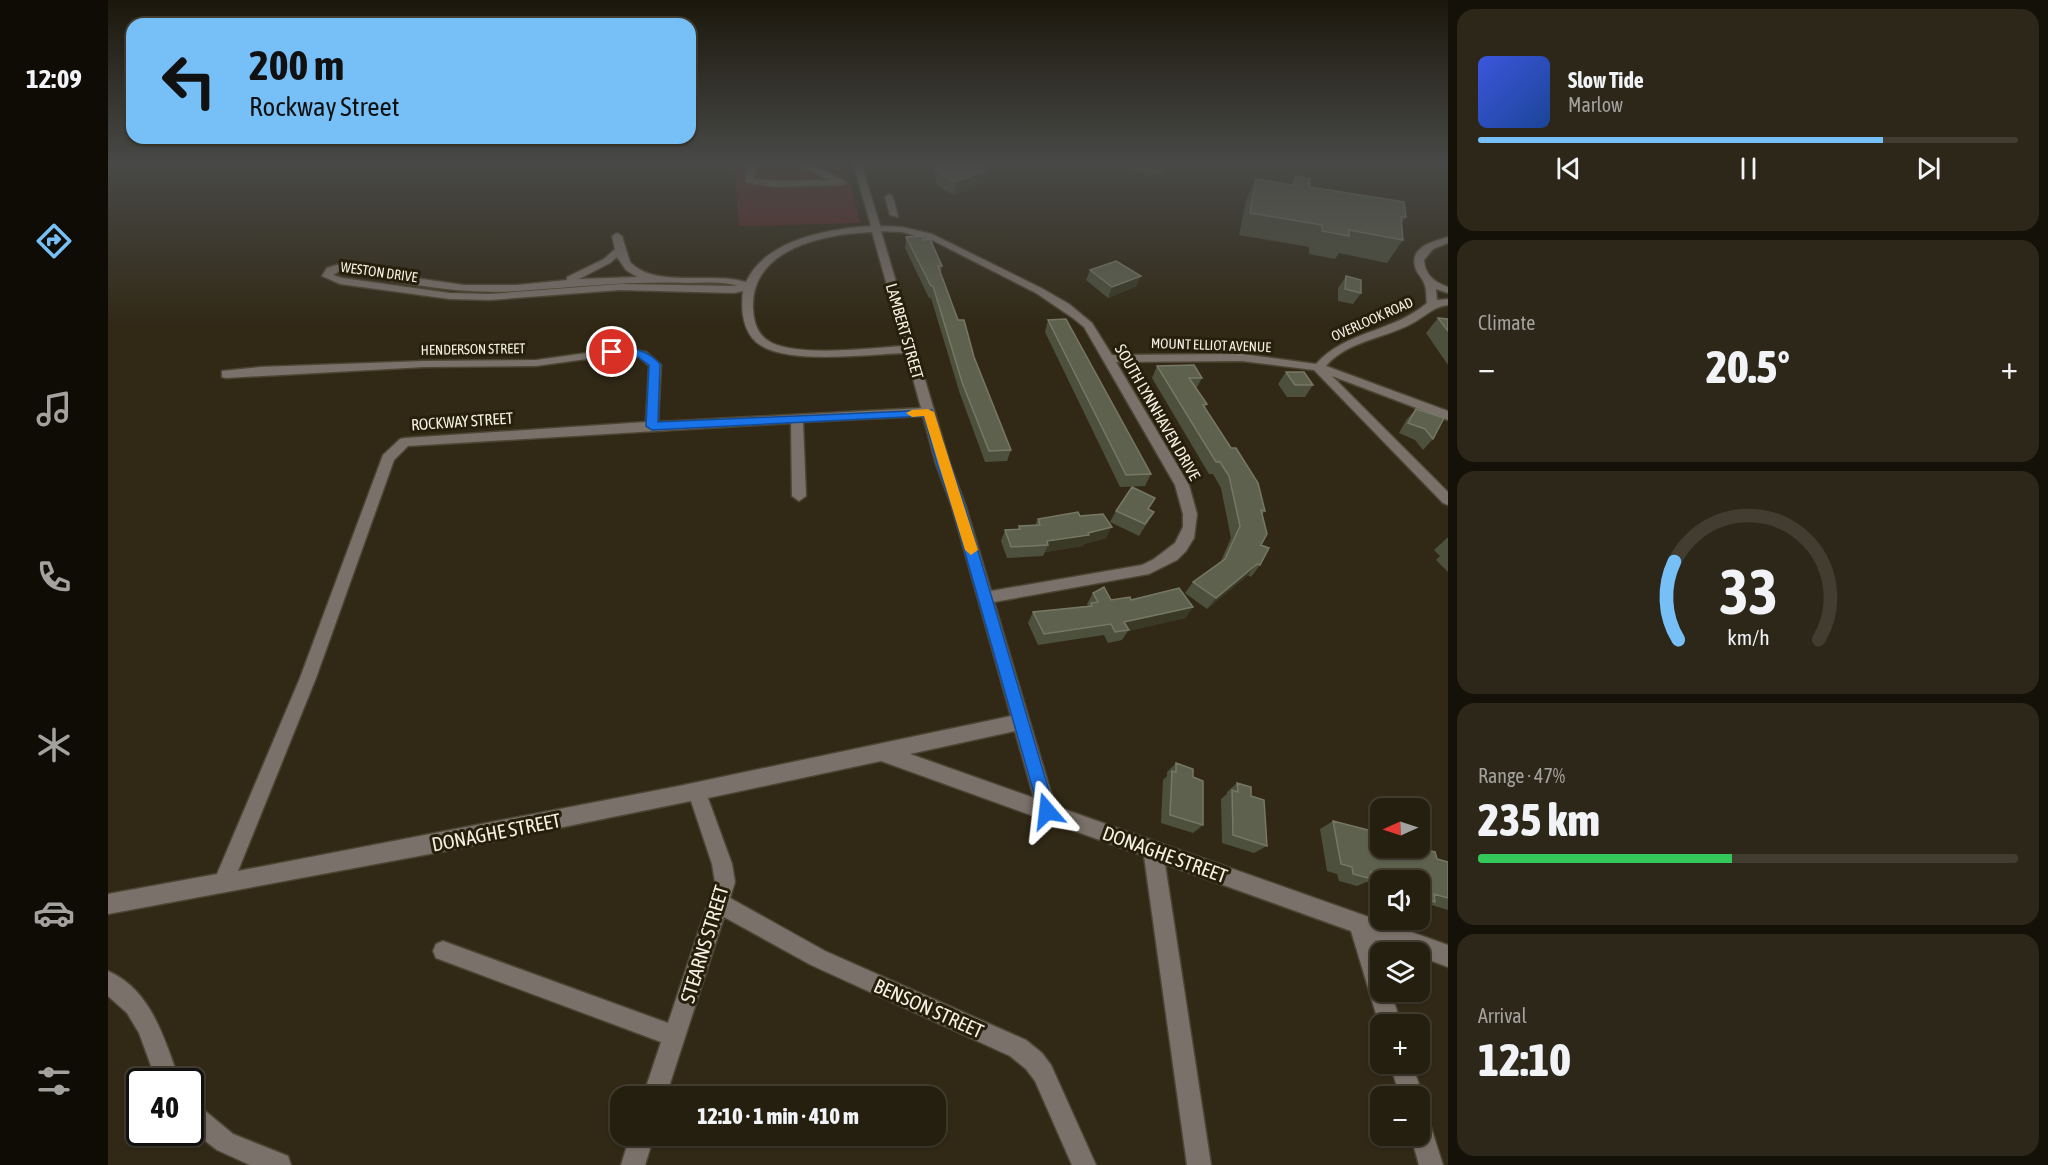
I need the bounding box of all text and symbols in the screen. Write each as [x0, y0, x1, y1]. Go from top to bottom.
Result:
text: 200 m [249, 41, 344, 89]
icon: left [150, 42, 228, 120]
text: 12:09 [26, 63, 82, 94]
text: Slow Tide [1568, 67, 1644, 93]
text: Rockway Street [249, 91, 400, 122]
text: Marlow [1568, 93, 1623, 116]
icon: previous [1552, 152, 1585, 185]
icon: pause [1732, 152, 1765, 185]
icon: next [1912, 152, 1945, 185]
icon: directions [33, 220, 75, 262]
street label: WESTON DRIVE [340, 259, 418, 285]
street label: LAMBERT STREET [883, 281, 927, 381]
street label: OVERLOOK ROAD [1329, 294, 1416, 344]
text: Climate [1478, 311, 1535, 334]
pin [586, 326, 637, 377]
icon: arrive [595, 335, 628, 368]
street label: MOUNT ELLIOT AVENUE [1151, 335, 1271, 355]
street label: HENDERSON STREET [421, 340, 525, 358]
street label: SOUTH LYNNHAVEN DRIVE [1112, 341, 1204, 483]
text: 20.5° [1706, 341, 1790, 393]
text: − [1478, 348, 1495, 386]
text: + [2001, 348, 2018, 386]
icon: music [33, 388, 75, 430]
street label: ROCKWAY STREET [410, 408, 514, 434]
icon: phone [33, 556, 75, 598]
text: 33 [1719, 556, 1777, 627]
text: km/h [1727, 625, 1769, 650]
icon: climate [33, 724, 75, 766]
text: Range · 47% [1478, 764, 1565, 787]
position arrow [1015, 779, 1079, 843]
text: 235 km [1478, 794, 1600, 846]
north arrow [1370, 798, 1430, 858]
map controls [1370, 798, 1430, 1146]
street label: DONAGHE STREET [430, 808, 563, 856]
street label: DONAGHE STREET [1100, 821, 1231, 887]
button: sound [1370, 870, 1430, 930]
street label: STEARNS STREET [675, 882, 733, 1005]
icon: car [33, 892, 75, 934]
button: layers [1370, 942, 1430, 1002]
street label: BENSON STREET [871, 974, 988, 1042]
text: Arrival [1478, 1004, 1527, 1027]
button: + [1370, 1014, 1430, 1074]
text: 12:10 [1478, 1034, 1571, 1086]
icon: filters [33, 1060, 75, 1102]
speed limit sign: 40 [126, 1068, 204, 1146]
button: − [1370, 1086, 1430, 1146]
text: 12:10 · 1 min · 410 m [697, 1103, 859, 1129]

